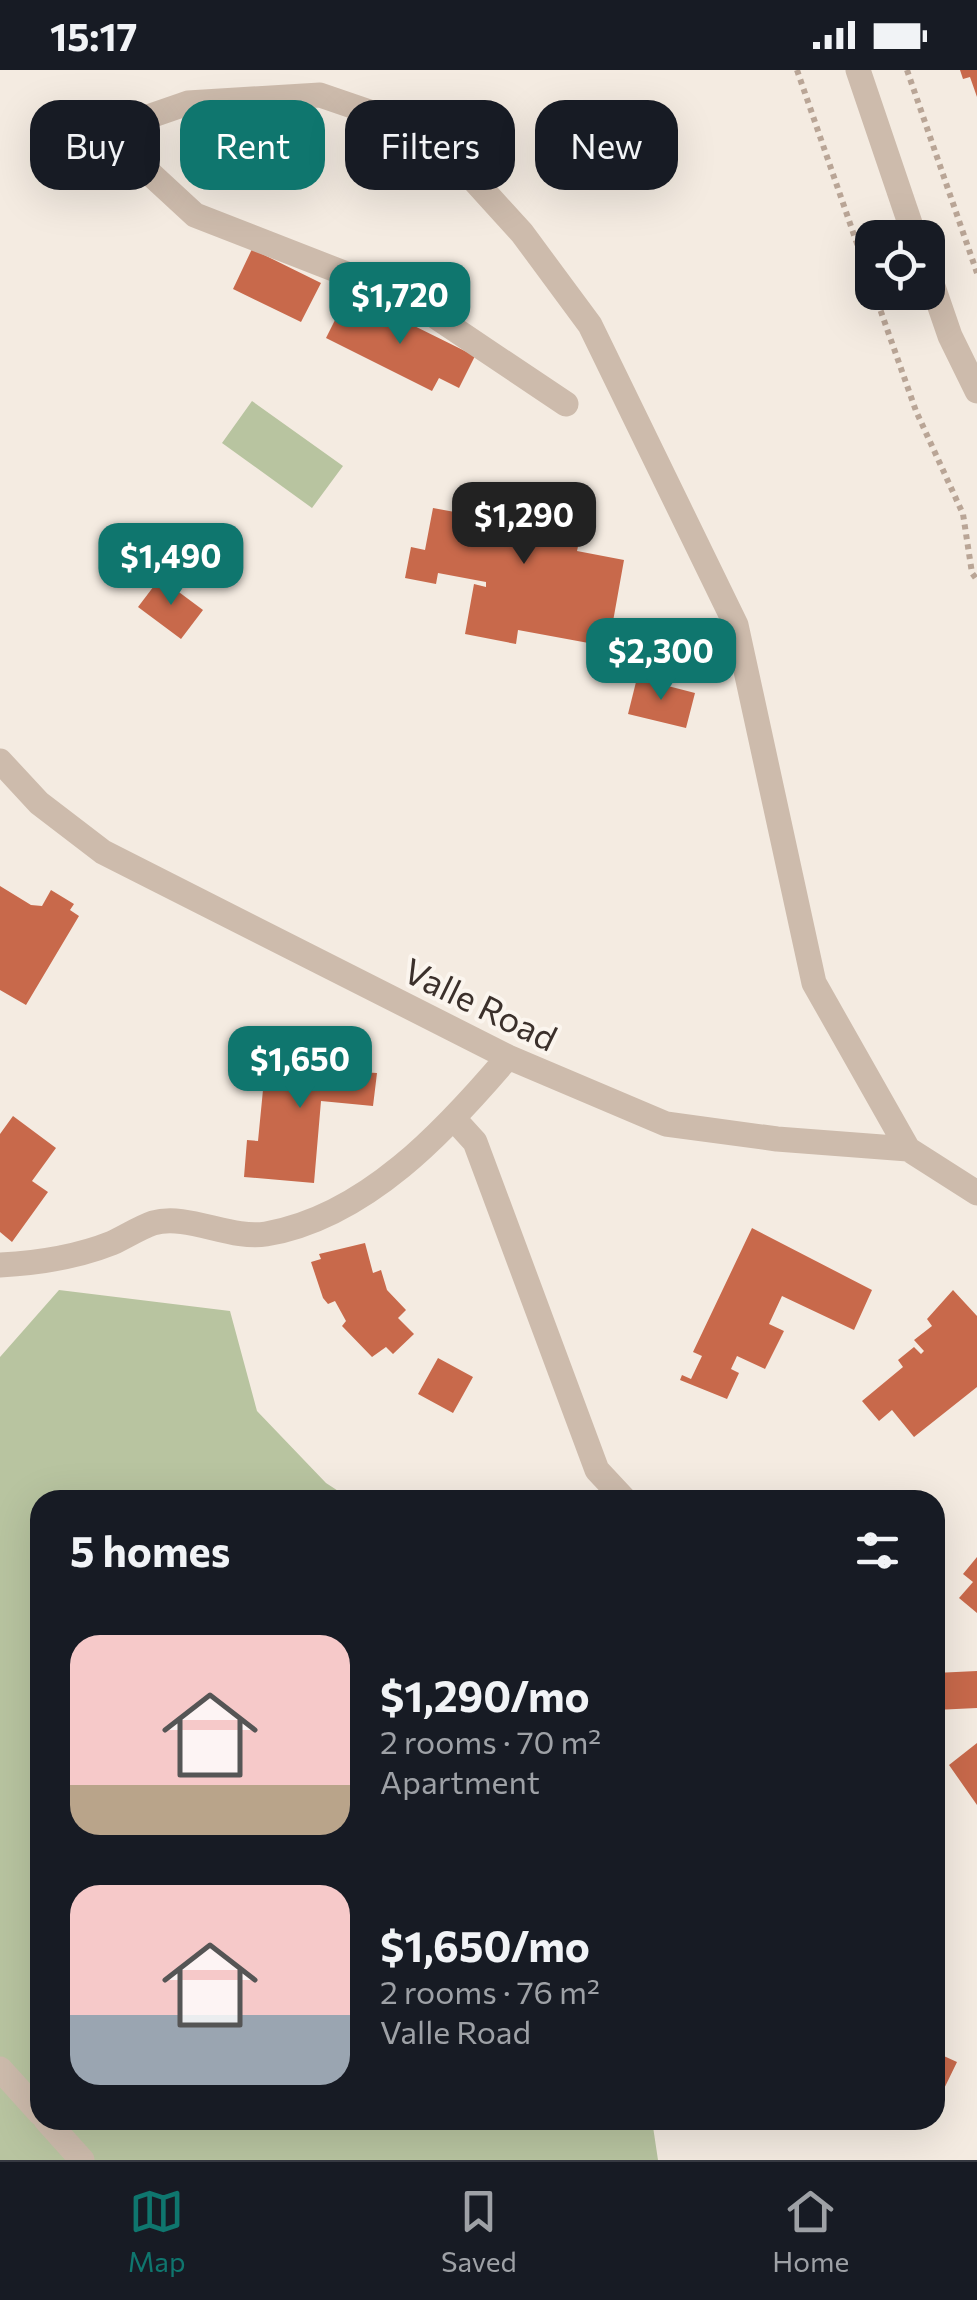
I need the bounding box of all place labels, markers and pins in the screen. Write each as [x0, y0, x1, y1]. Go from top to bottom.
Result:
pin: $1,720 [319, 262, 481, 347]
pin: $1,290 [443, 482, 605, 567]
pin: $1,490 [90, 523, 252, 608]
pin: $2,300 [580, 618, 742, 703]
pin: $1,650 [219, 1026, 381, 1111]

